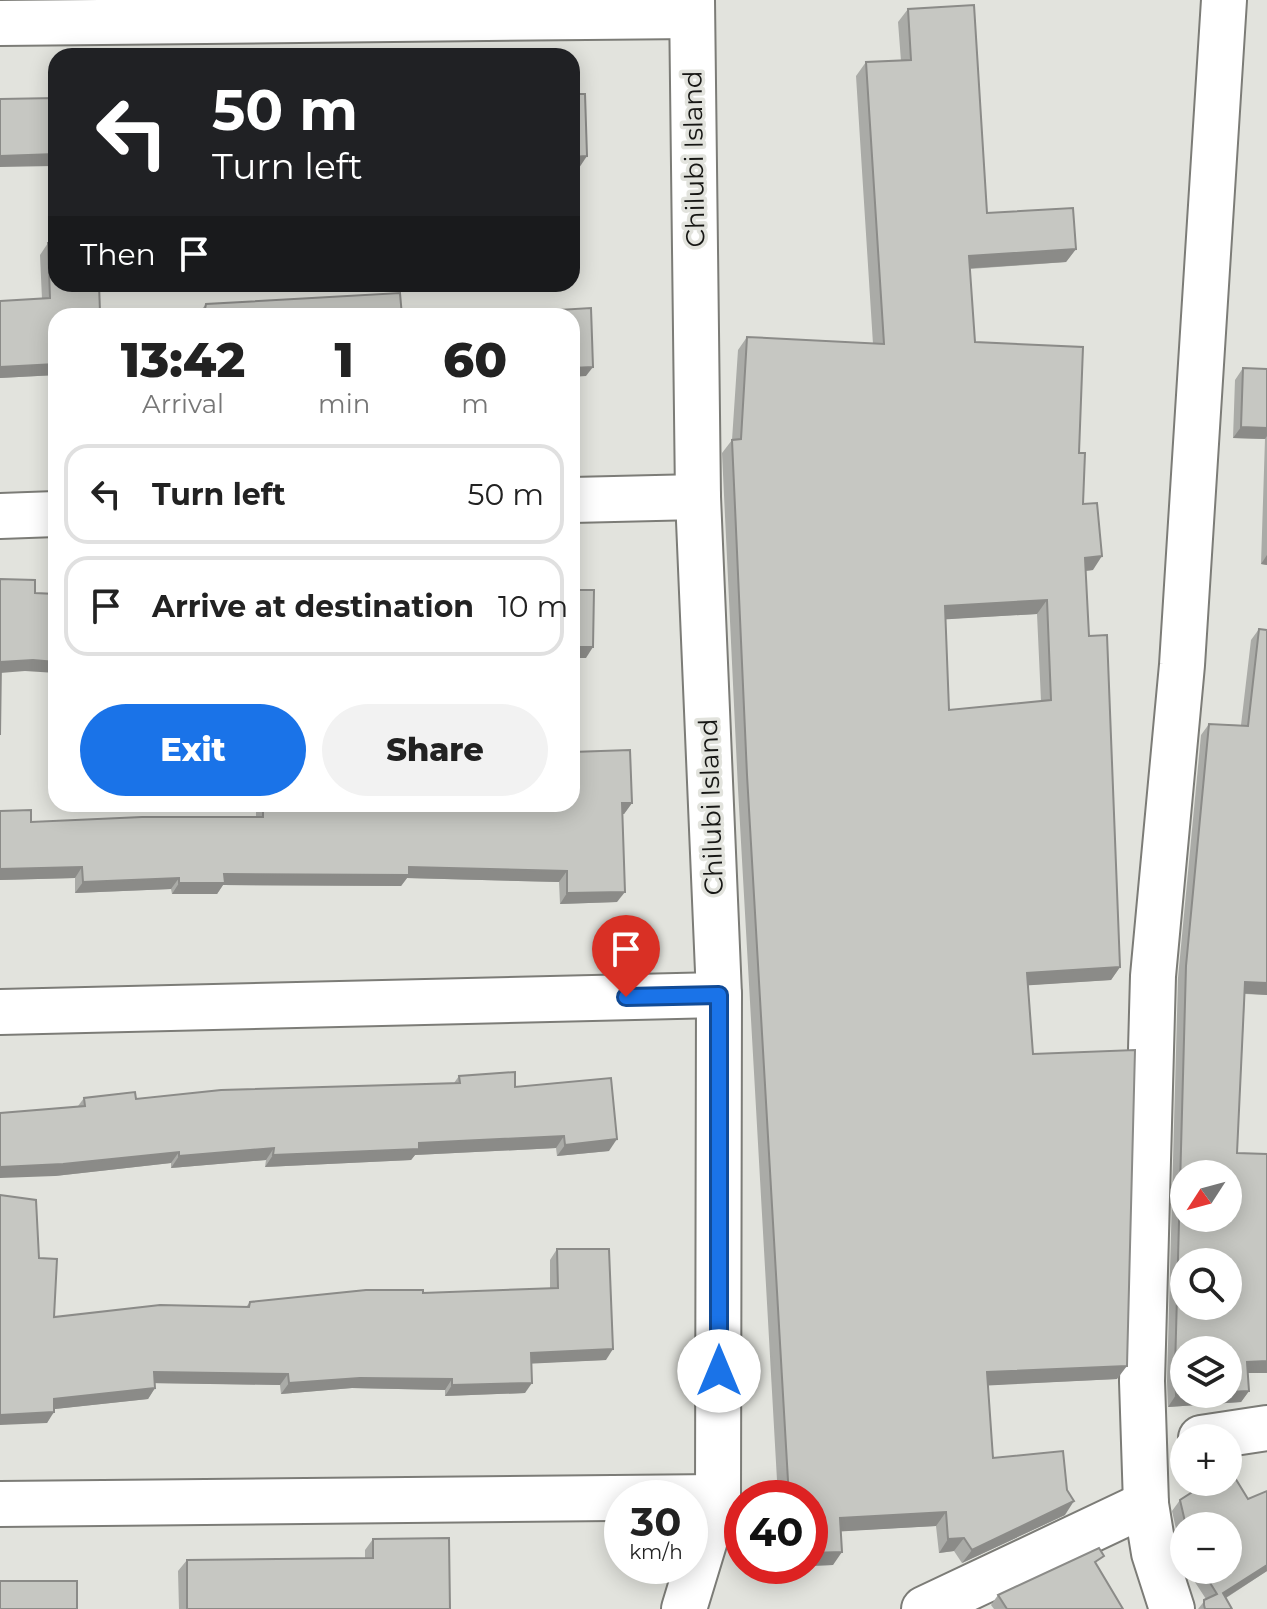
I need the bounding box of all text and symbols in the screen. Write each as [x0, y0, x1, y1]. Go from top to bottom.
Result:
street label: Chilubi Island [676, 70, 712, 248]
text: 50 m [212, 76, 358, 144]
icon: left [80, 80, 184, 184]
text: Turn left [212, 144, 363, 188]
icon: arrive [172, 232, 216, 276]
text: Then [80, 236, 156, 273]
text: 13:42 [121, 331, 245, 389]
text: 1 [334, 331, 354, 389]
text: 60 [443, 331, 507, 389]
text: Arrival [142, 388, 224, 420]
text: min [318, 388, 370, 420]
text: m [461, 388, 489, 420]
icon: left [84, 472, 128, 516]
text: Turn left [152, 476, 285, 513]
text: 50 m [467, 476, 544, 513]
icon: arrive [84, 584, 128, 628]
text: Arrive at destination [152, 588, 474, 625]
text: 10 m [498, 588, 568, 625]
button: Exit [80, 704, 306, 796]
button: Share [322, 704, 548, 796]
street label: Chilubi Island [692, 718, 730, 896]
pin [592, 915, 660, 997]
icon: arrive [604, 927, 648, 971]
north arrow [1170, 1160, 1242, 1232]
map controls [1170, 1160, 1242, 1584]
button: search [1170, 1248, 1242, 1320]
position arrow [677, 1329, 761, 1413]
button: layers [1170, 1336, 1242, 1408]
button: + [1170, 1424, 1242, 1496]
speed limit sign: 40 [724, 1480, 828, 1584]
text: 30 [631, 1497, 681, 1546]
button: − [1170, 1512, 1242, 1584]
text: km/h [629, 1540, 683, 1564]

